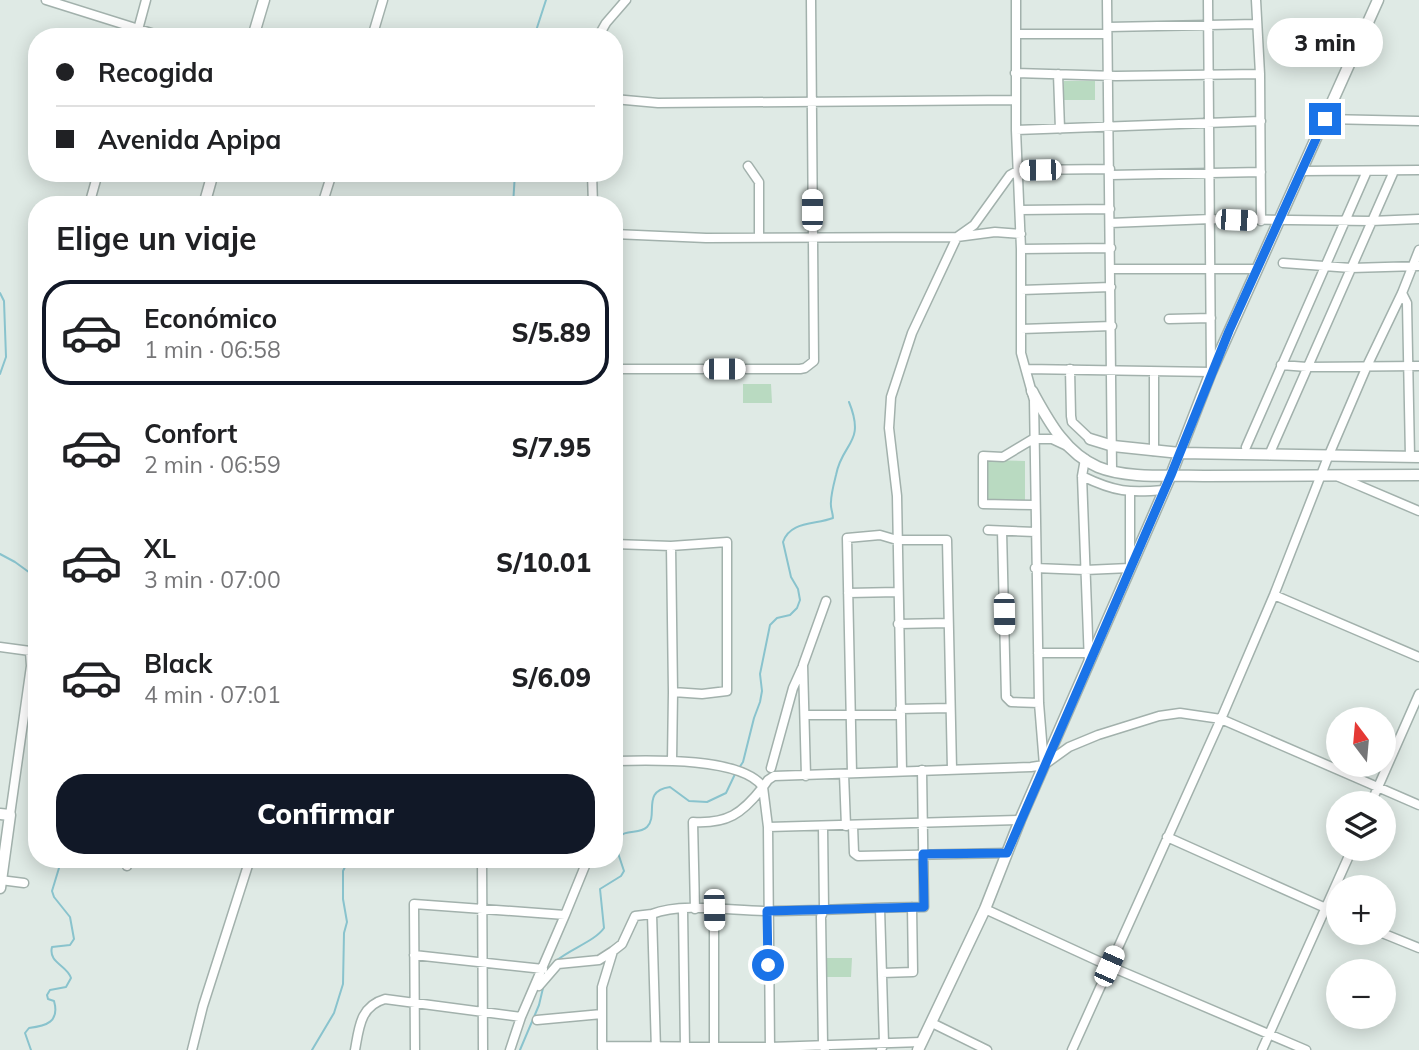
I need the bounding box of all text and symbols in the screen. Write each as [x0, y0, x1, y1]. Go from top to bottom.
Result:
callout: 3 min [1267, 18, 1383, 66]
text: 3 min [1294, 28, 1356, 57]
text: Recogida [98, 56, 214, 89]
route end [1309, 103, 1341, 135]
text: Avenida Apipa [98, 123, 281, 156]
car [1019, 159, 1062, 181]
car [802, 189, 823, 231]
car [1215, 209, 1258, 231]
text: Elige un viaje [56, 218, 257, 258]
icon: car [60, 301, 123, 364]
text: Económico [144, 302, 277, 335]
text: S/5.89 [512, 316, 591, 349]
text: 1 min · 06:58 [144, 335, 281, 364]
car [704, 359, 746, 380]
icon: car [60, 416, 123, 479]
text: Confort [144, 417, 237, 450]
text: S/7.95 [512, 431, 591, 464]
text: 2 min · 06:59 [144, 450, 281, 479]
icon: car [60, 531, 123, 594]
text: XL [144, 532, 176, 565]
text: S/10.01 [496, 546, 591, 579]
text: 3 min · 07:00 [144, 565, 281, 594]
car [994, 593, 1015, 635]
icon: car [60, 646, 123, 709]
text: Black [144, 647, 212, 680]
text: S/6.09 [512, 661, 591, 694]
text: 4 min · 07:01 [144, 680, 281, 709]
north arrow [1326, 707, 1396, 777]
map controls [1326, 707, 1396, 1029]
button: Confirmar [56, 774, 595, 854]
button: layers [1326, 791, 1396, 861]
button: + [1326, 875, 1396, 945]
car [704, 889, 725, 931]
car [1091, 943, 1128, 989]
route start [752, 949, 784, 981]
button: − [1326, 959, 1396, 1029]

